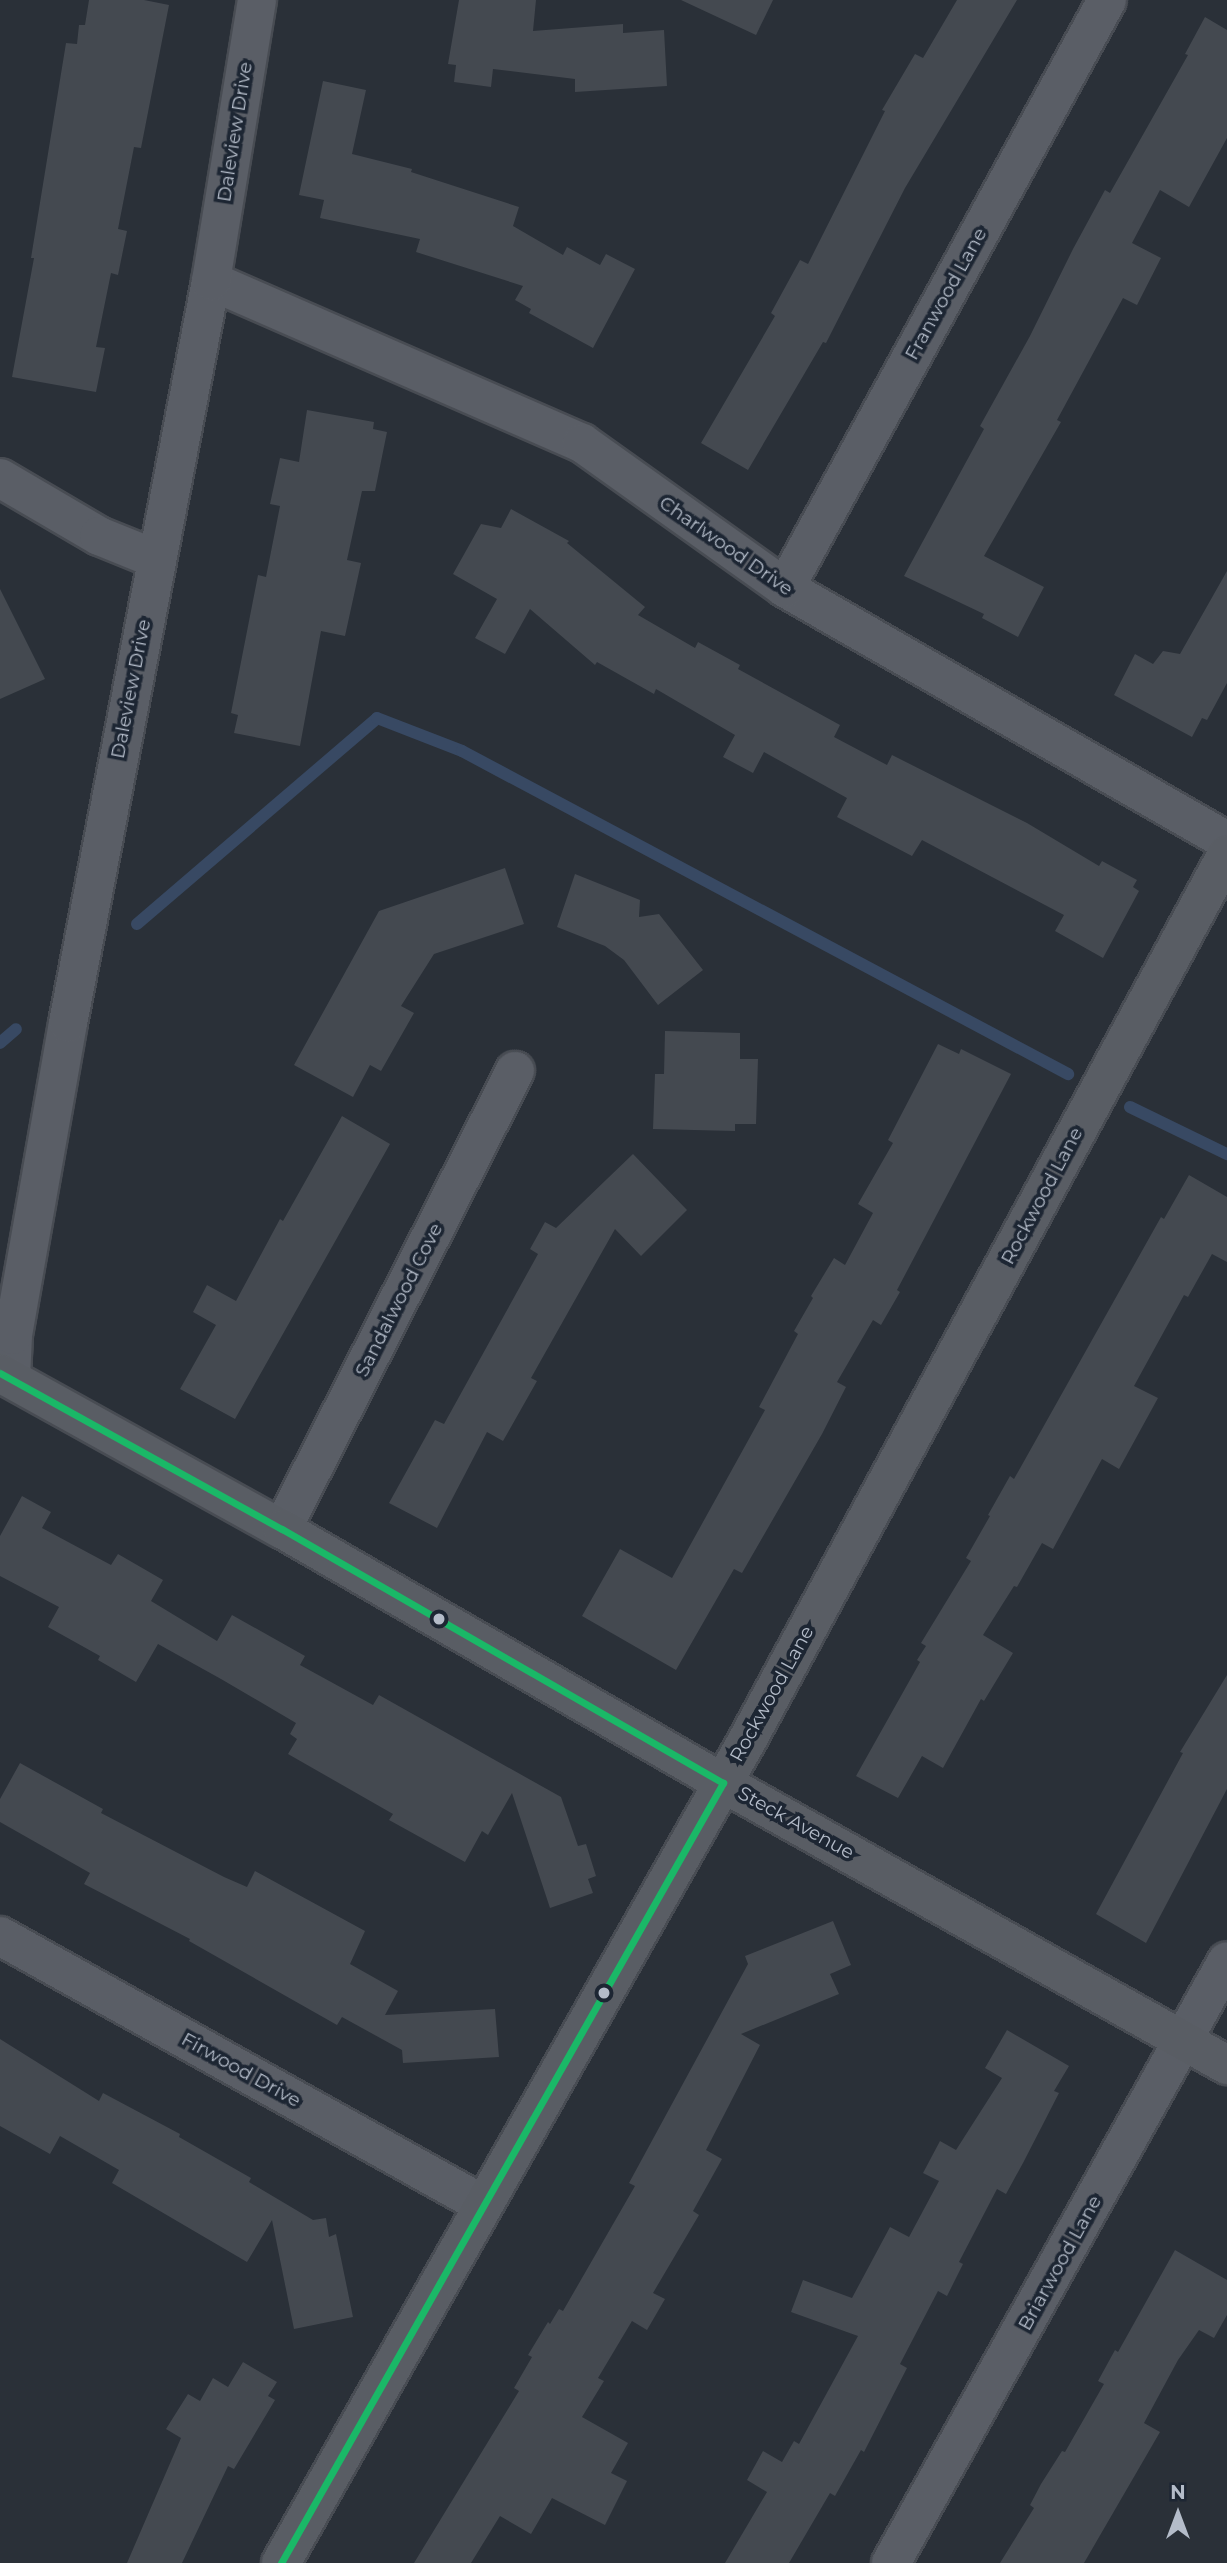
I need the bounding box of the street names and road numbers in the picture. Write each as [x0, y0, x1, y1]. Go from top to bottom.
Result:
street label: Daleview Drive [213, 60, 257, 204]
street label: Franwood Lane [900, 224, 992, 364]
street label: Charlwood Drive [655, 491, 797, 601]
street label: Daleview Drive [106, 617, 156, 761]
street label: Rockwood Lane [996, 1124, 1088, 1268]
street label: Sandalwood Cove [350, 1219, 448, 1381]
street label: Rockwood Lane [725, 1622, 819, 1766]
street label: Steck Avenue [734, 1782, 858, 1864]
street label: Firwood Drive [177, 2028, 305, 2112]
street label: Briarwood Lane [1013, 2192, 1107, 2334]

